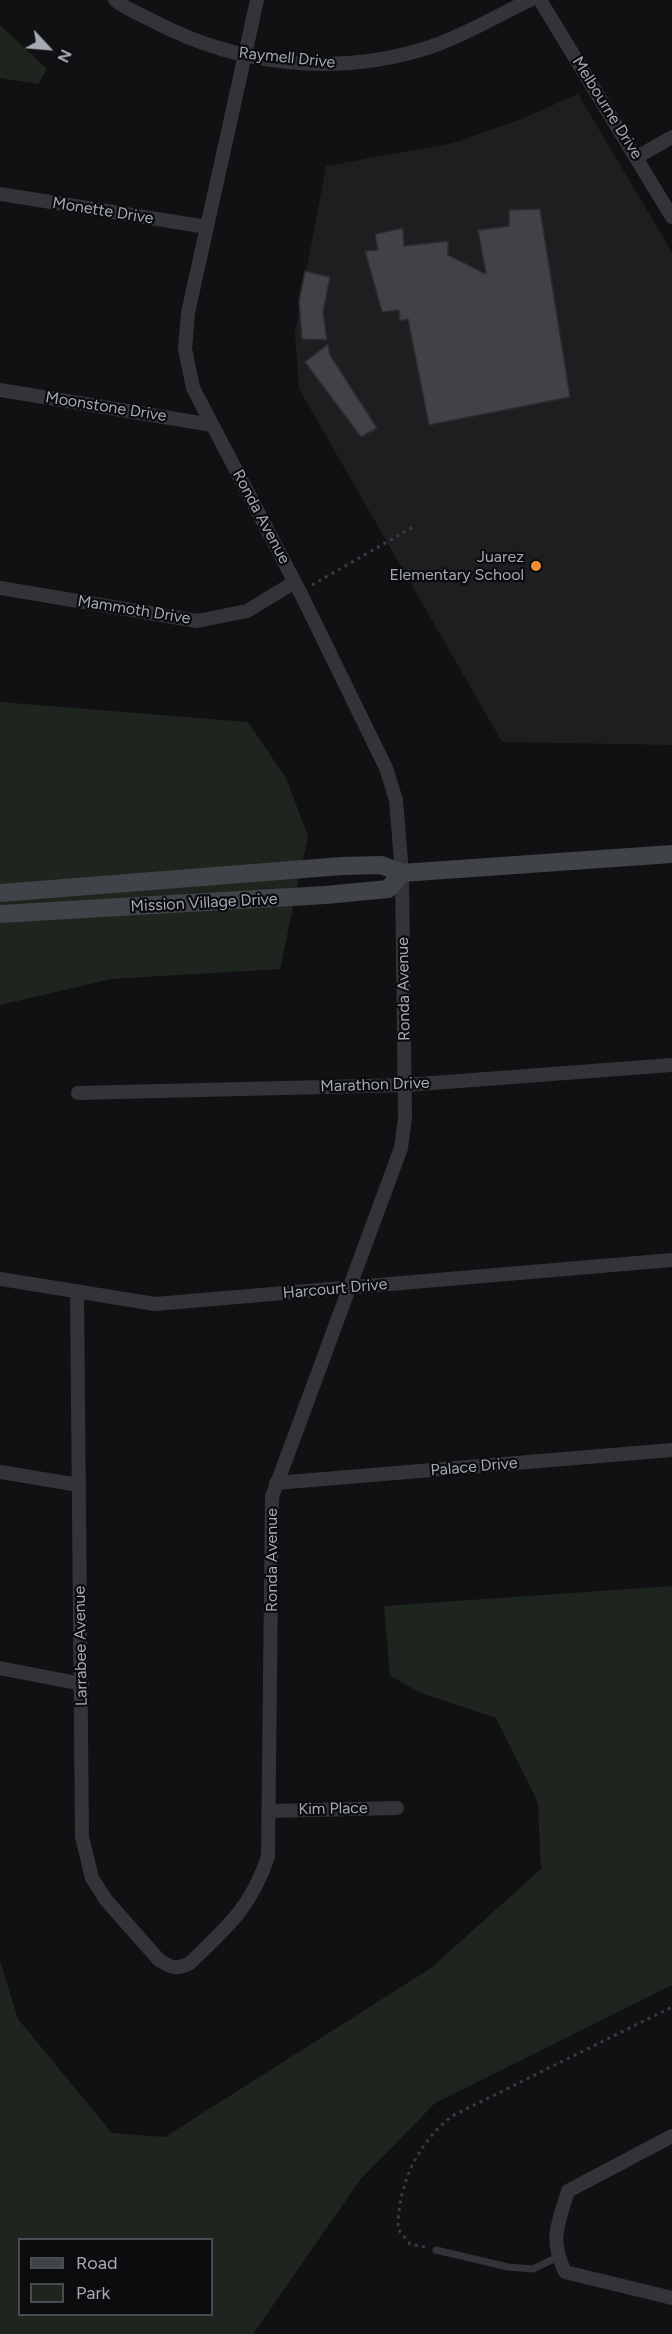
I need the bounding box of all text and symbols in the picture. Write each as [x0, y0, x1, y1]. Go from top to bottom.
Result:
north arrow [18, 18, 78, 78]
street label: Raymell Drive [238, 43, 336, 73]
text: N [53, 46, 76, 66]
street label: Melbourne Drive [568, 53, 646, 163]
street label: Monette Drive [51, 194, 155, 228]
street label: Moonstone Drive [44, 388, 168, 426]
street label: Ronda Avenue [228, 467, 294, 567]
place label: Juarez Elementary School [390, 547, 524, 585]
marker: Juarez Elementary School [529, 559, 543, 573]
street label: Mammoth Drive [76, 592, 192, 628]
street label: Mission Village Drive [130, 890, 278, 916]
street label: Ronda Avenue [393, 937, 415, 1041]
street label: Marathon Drive [320, 1073, 430, 1097]
street label: Harcourt Drive [282, 1275, 388, 1303]
street label: Palace Drive [430, 1454, 518, 1480]
street label: Ronda Avenue [262, 1508, 282, 1612]
street label: Larrabee Avenue [70, 1586, 92, 1706]
street label: Kim Place [298, 1799, 368, 1819]
legend [18, 2238, 213, 2316]
text: Road [76, 2252, 117, 2274]
text: Park [76, 2282, 110, 2304]

